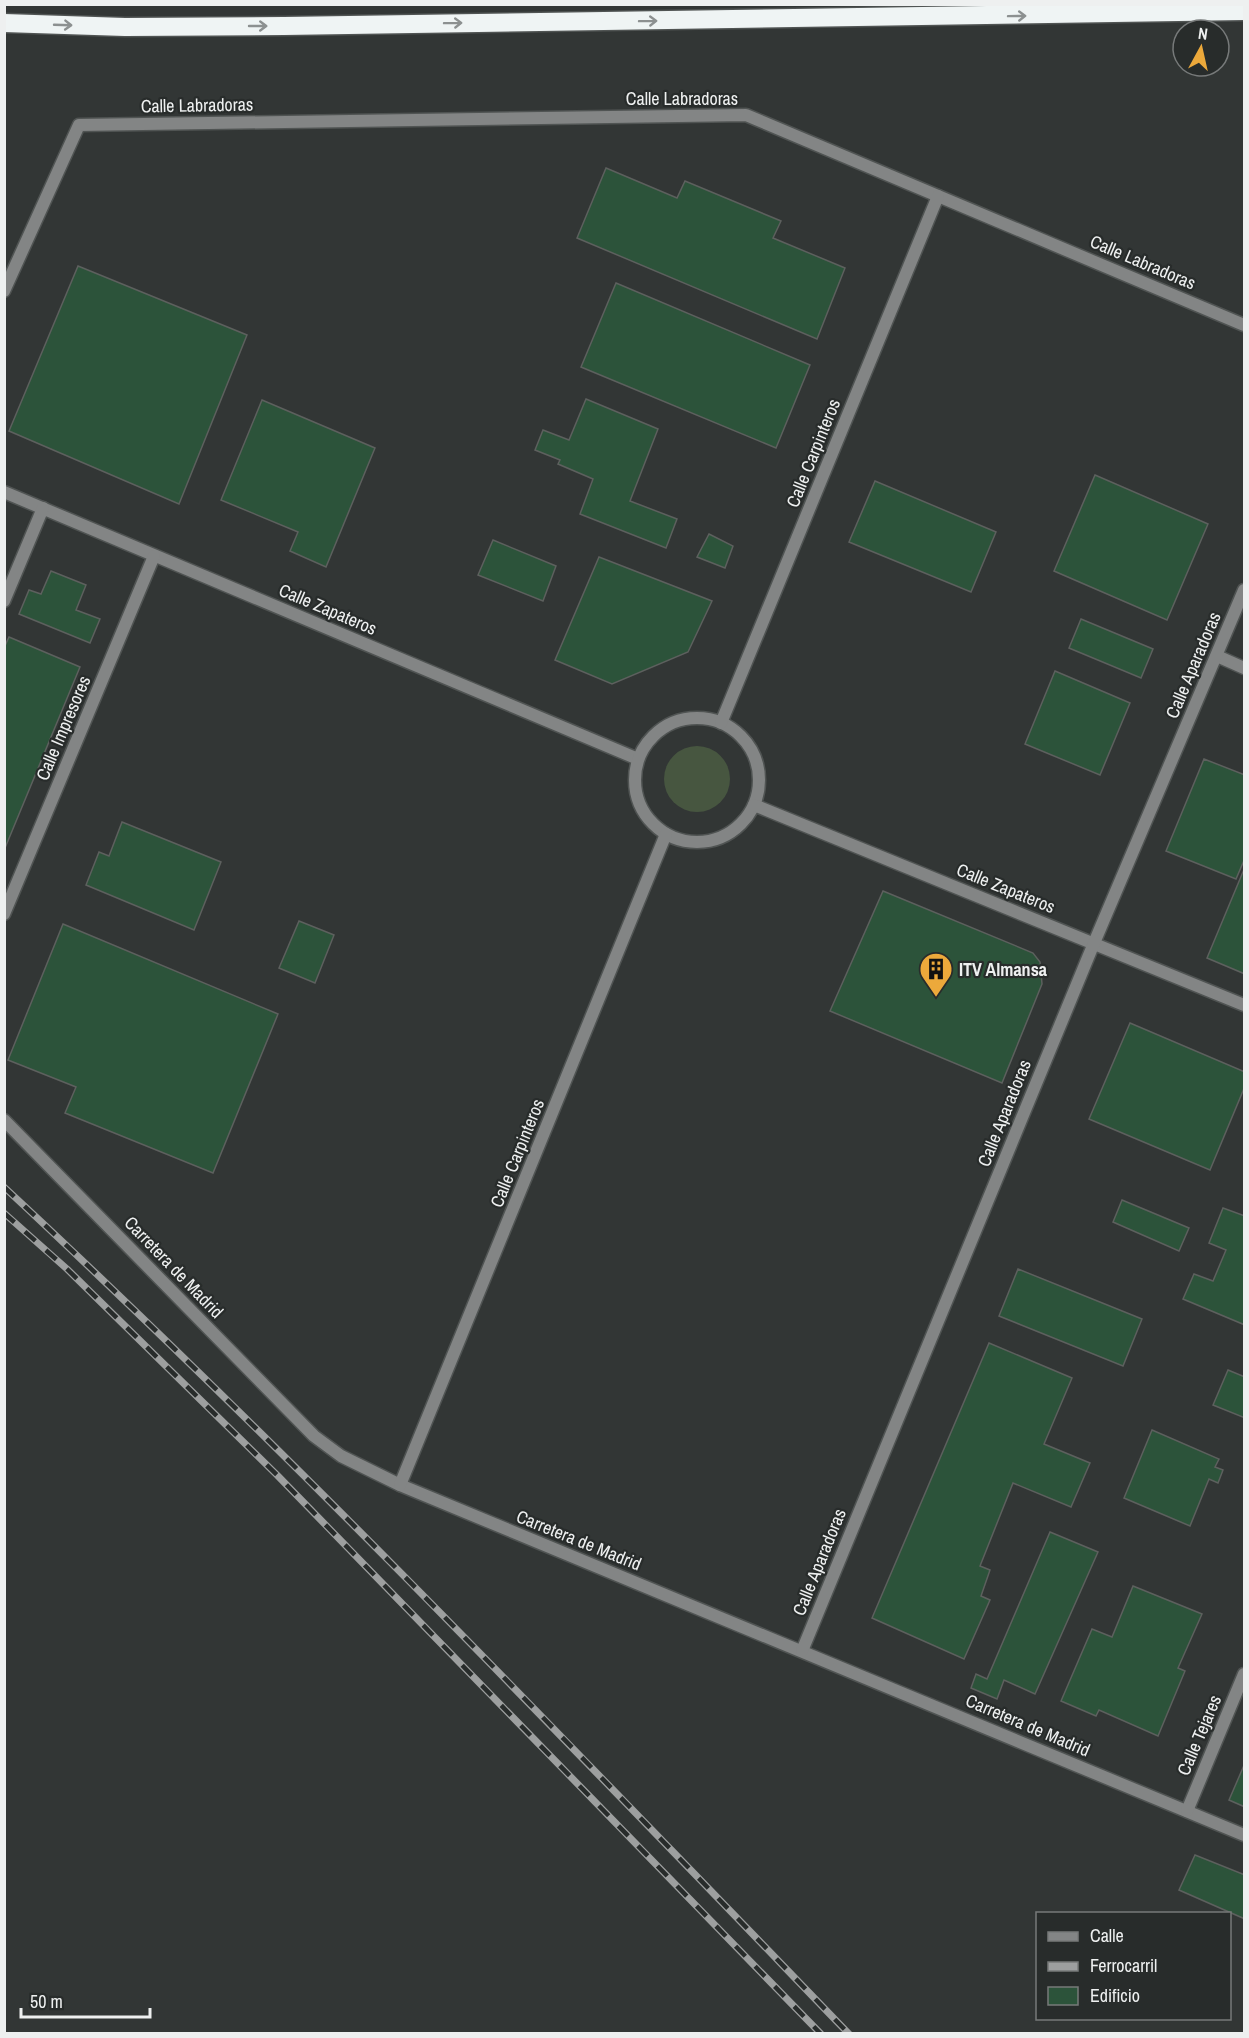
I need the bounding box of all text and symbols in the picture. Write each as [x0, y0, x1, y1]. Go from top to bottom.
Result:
one-way arrow [1006, 10, 1026, 22]
one-way arrow [637, 15, 657, 27]
one-way arrow [442, 18, 462, 29]
north arrow [1171, 18, 1231, 78]
one-way arrow [52, 19, 72, 31]
one-way arrow [247, 20, 267, 32]
text: N [1197, 22, 1209, 45]
street label: Calle Labradoras [626, 86, 738, 111]
street label: Calle Labradoras [141, 92, 253, 118]
street label: Calle Labradoras [1086, 229, 1200, 295]
street label: Calle Carpinteros [780, 395, 846, 511]
street label: Calle Zapateros [275, 577, 381, 641]
street label: Calle Aparadoras [1159, 608, 1227, 722]
street label: Calle Impresores [30, 672, 96, 784]
street label: Calle Zapateros [953, 857, 1059, 919]
building icon: ITV Almansa [918, 951, 954, 998]
place label: ITV Almansa [959, 957, 1048, 982]
street label: Calle Aparadoras [971, 1056, 1037, 1170]
street label: Calle Carpinteros [484, 1095, 550, 1211]
street label: Carretera de Madrid [119, 1211, 229, 1323]
street label: Carretera de Madrid [513, 1504, 645, 1576]
street label: Calle Aparadoras [786, 1505, 852, 1619]
street label: Carretera de Madrid [962, 1688, 1094, 1762]
street label: Calle Tejares [1171, 1691, 1227, 1779]
legend [1036, 1912, 1231, 2020]
text: Calle [1090, 1923, 1124, 1948]
text: Ferrocarril [1090, 1953, 1157, 1978]
scale bar [21, 1981, 150, 2019]
text: Edificio [1090, 1983, 1140, 2008]
text: 50 m [30, 1989, 63, 2014]

